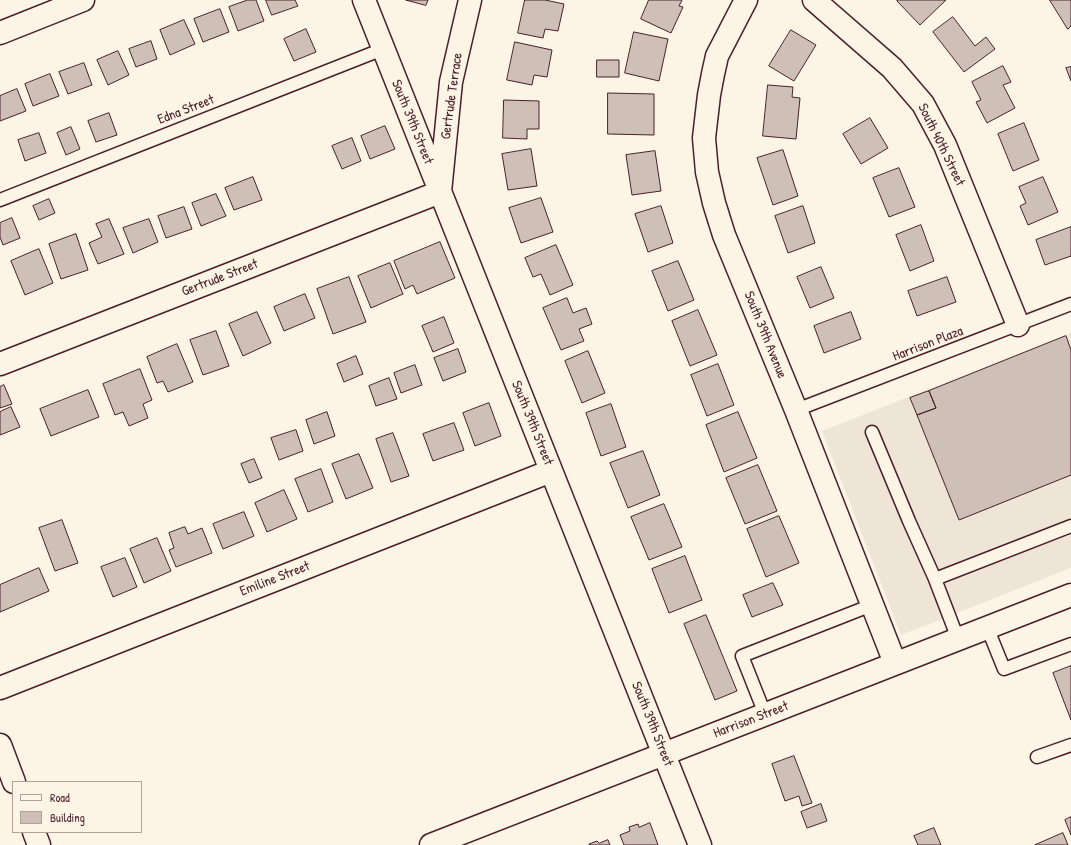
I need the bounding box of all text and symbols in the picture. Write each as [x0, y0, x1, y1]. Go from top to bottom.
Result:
street label: Gertrude Terrace [438, 52, 466, 140]
street label: South 39th Street [387, 77, 437, 167]
street label: Edna Street [155, 92, 217, 128]
street label: South 40th Street [914, 101, 968, 189]
street label: Gertrude Street [179, 256, 261, 300]
street label: South 39th Avenue [740, 289, 790, 381]
street label: Harrison Plaza [890, 323, 966, 365]
street label: South 39th Street [507, 378, 557, 468]
street label: Emiline Street [238, 558, 312, 600]
street label: South 39th Street [627, 679, 677, 769]
street label: Harrison Street [711, 698, 791, 742]
legend [12, 781, 142, 833]
text: Road [50, 789, 70, 806]
text: Building [50, 809, 85, 826]

